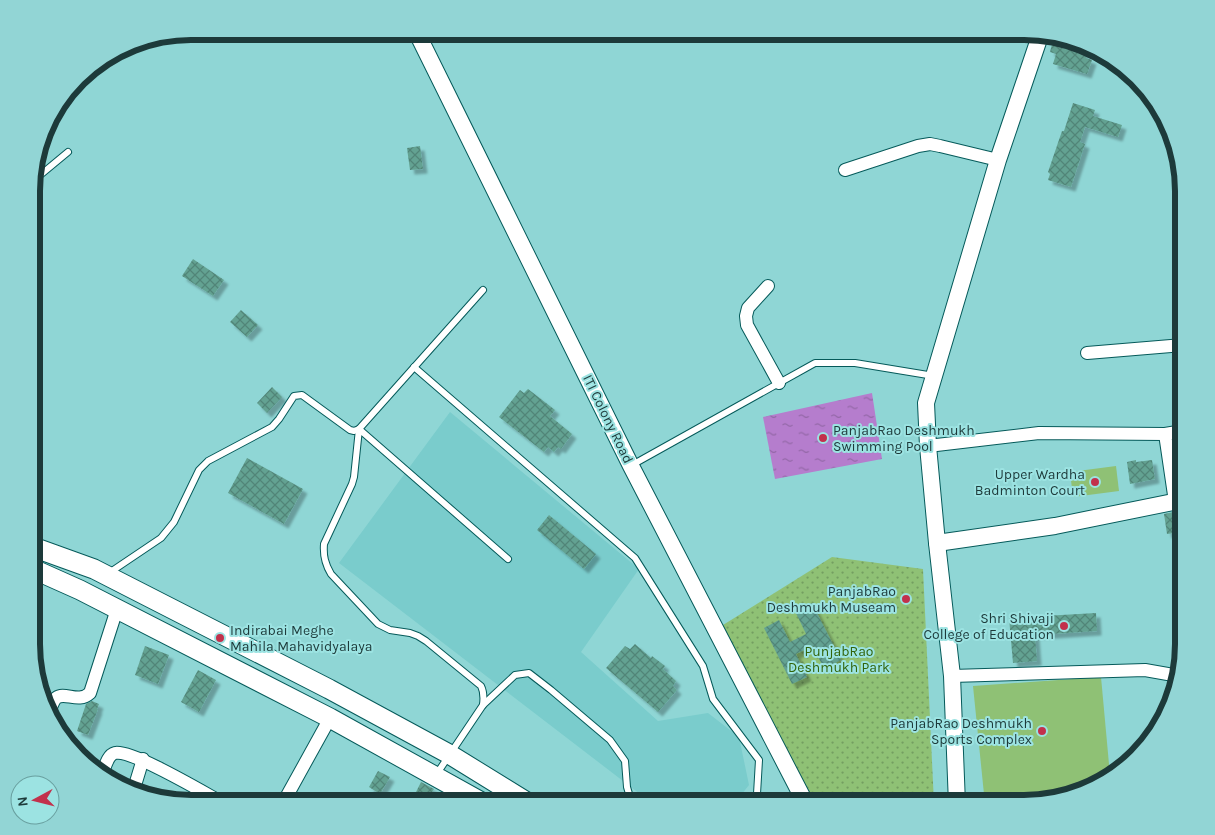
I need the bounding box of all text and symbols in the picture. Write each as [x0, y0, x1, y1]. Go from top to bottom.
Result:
street label: ITI Colony Road [579, 372, 637, 466]
place label: PanjabRao Deshmukh Swimming Pool [833, 422, 975, 455]
marker: PanjabRao Deshmukh Swimming Pool [817, 432, 829, 444]
place label: Upper Wardha Badminton Court [975, 466, 1085, 499]
marker: Upper Wardha Badminton Court [1089, 476, 1101, 488]
place label: PanjabRao Deshmukh Museam [767, 583, 896, 616]
marker: PanjabRao Deshmukh Museam [900, 593, 912, 605]
place label: Shri Shivaji College of Education [923, 610, 1054, 643]
marker: Shri Shivaji College of Education [1058, 620, 1070, 632]
place label: Indirabai Meghe Mahila Mahavidyalaya [230, 622, 372, 655]
marker: Indirabai Meghe Mahila Mahavidyalaya [214, 632, 226, 644]
park label: PunjabRao Deshmukh Park [788, 643, 890, 676]
place label: PanjabRao Deshmukh Sports Complex [890, 715, 1032, 748]
marker: PanjabRao Deshmukh Sports Complex [1036, 725, 1048, 737]
north arrow [10, 775, 60, 825]
text: N [14, 796, 32, 808]

